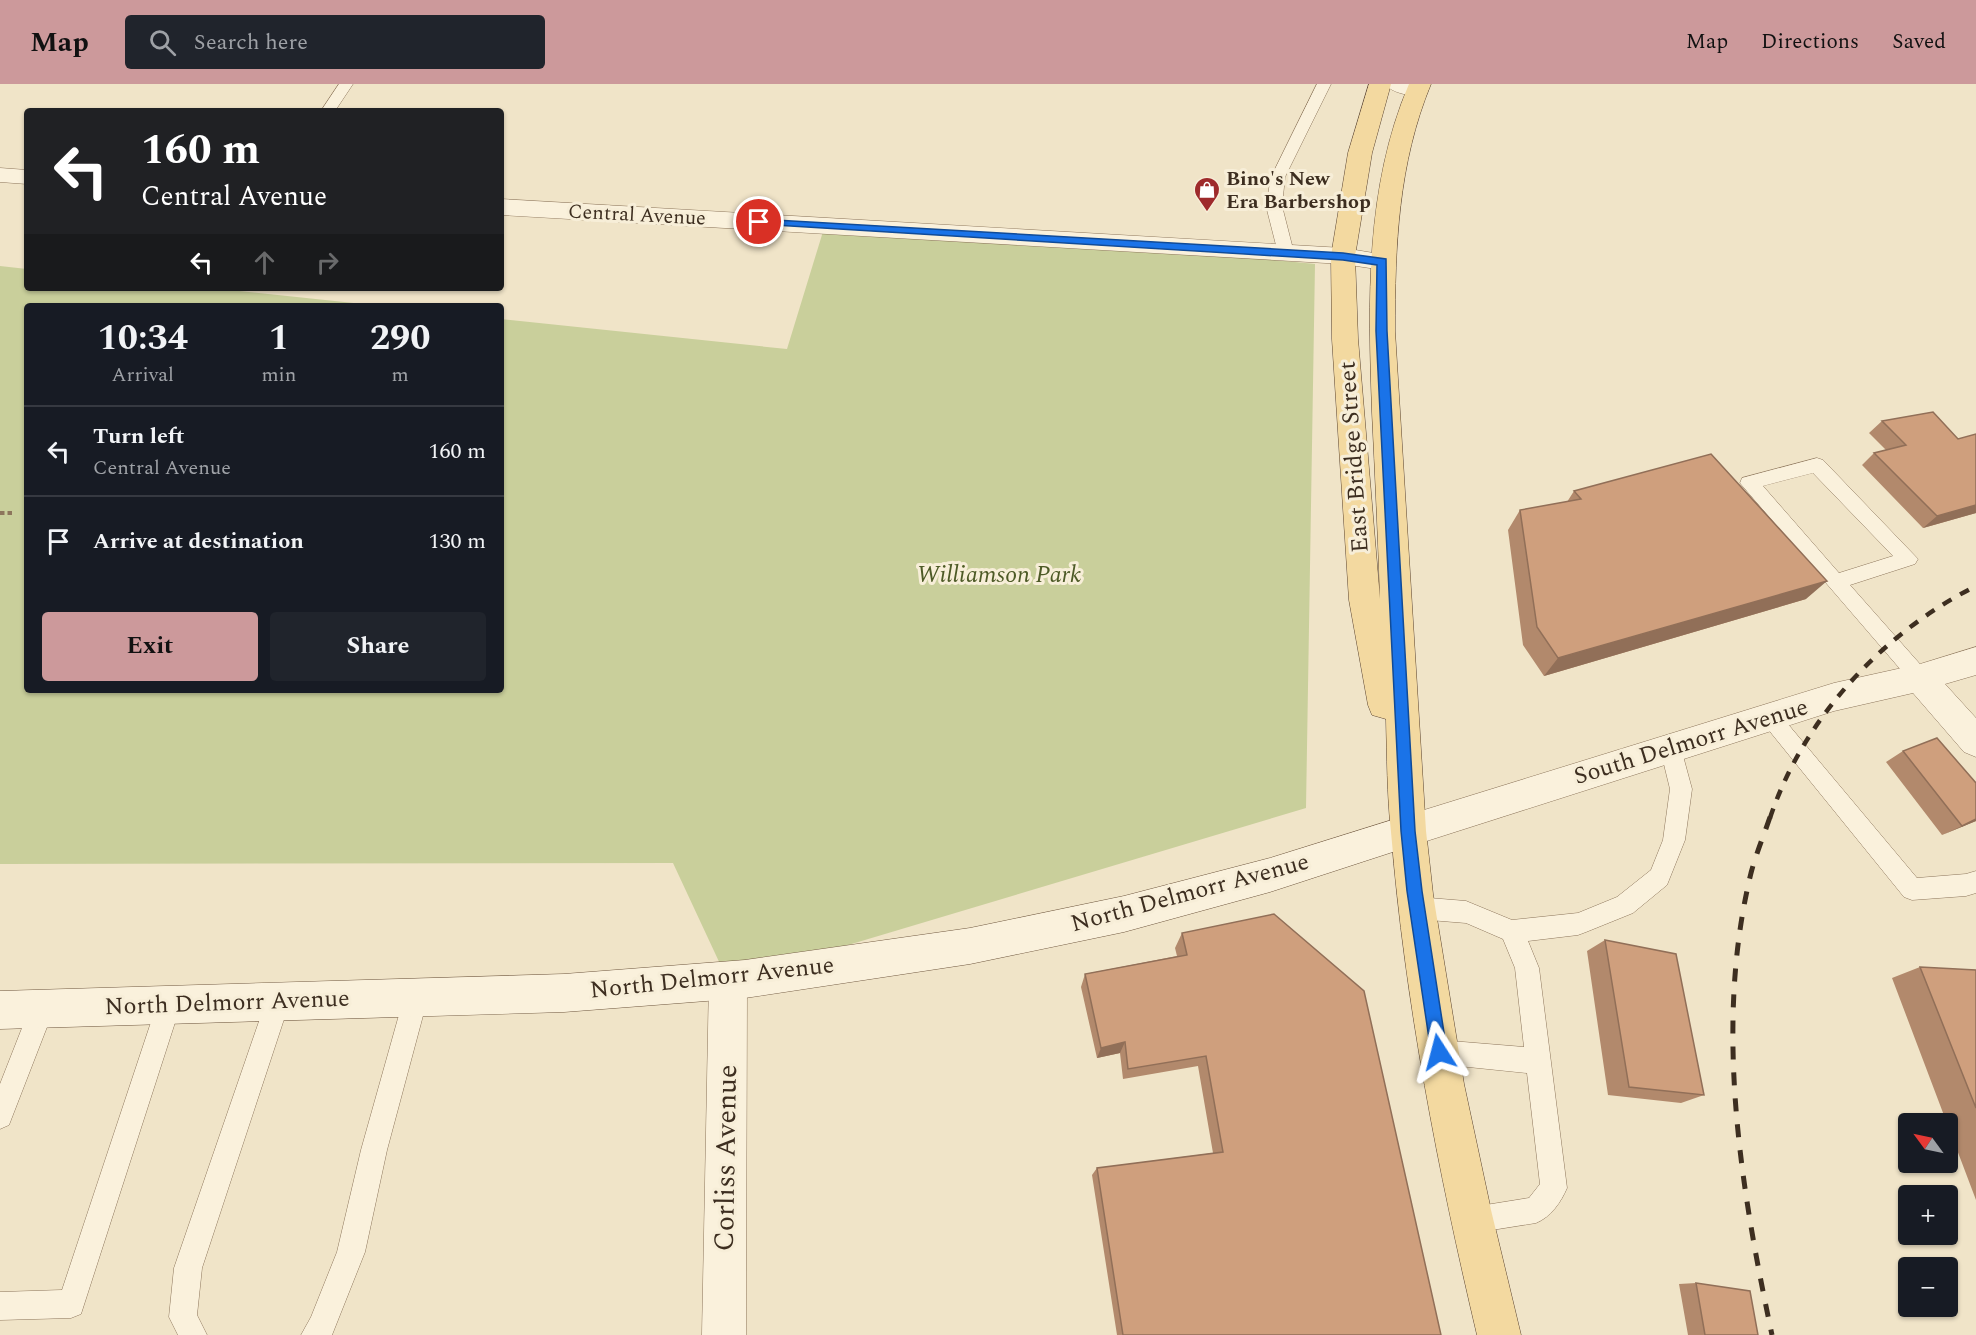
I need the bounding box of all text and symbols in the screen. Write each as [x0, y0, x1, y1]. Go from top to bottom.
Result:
search box [125, 15, 545, 69]
text: Map [30, 21, 89, 64]
icon: search [146, 26, 179, 59]
text: Search here [194, 26, 308, 59]
text: Map [1686, 26, 1728, 58]
text: Directions [1761, 26, 1859, 58]
text: Saved [1892, 26, 1946, 58]
text: 160 m [141, 119, 260, 182]
icon: left [42, 132, 120, 210]
place label: Bino's New Era Barbershop [1226, 164, 1371, 217]
shop icon: Bino's New Era Barbershop [1192, 175, 1222, 213]
text: Central Avenue [141, 176, 327, 218]
street label: Central Avenue [567, 196, 707, 234]
pin [733, 196, 784, 247]
icon: arrive [742, 205, 775, 238]
icon: left [185, 246, 218, 279]
icon: ahead [248, 246, 281, 279]
icon: right [311, 246, 344, 279]
text: 10:34 [97, 311, 188, 366]
text: 1 [269, 311, 289, 366]
text: 290 [370, 311, 430, 366]
text: Arrival [112, 360, 174, 390]
text: min [261, 360, 296, 390]
text: m [392, 360, 409, 390]
street label: East Bridge Street [1329, 360, 1379, 554]
text: Turn left [93, 420, 185, 453]
icon: left [42, 435, 75, 468]
text: 160 m [429, 435, 486, 468]
text: Central Avenue [93, 453, 231, 483]
icon: arrive [42, 525, 75, 558]
text: Arrive at destination [93, 525, 304, 558]
text: 130 m [429, 525, 486, 558]
park label: Williamson Park [917, 557, 1081, 593]
button: Exit [42, 612, 258, 681]
button: Share [270, 612, 486, 681]
street label: South Delmorr Avenue [1569, 689, 1813, 795]
street label: North Delmorr Avenue [1067, 844, 1313, 942]
street label: North Delmorr Avenue [588, 947, 836, 1009]
street label: North Delmorr Avenue [104, 981, 350, 1025]
position arrow [1407, 1020, 1471, 1084]
street label: Corliss Avenue [703, 1064, 749, 1252]
north arrow [1898, 1113, 1958, 1173]
map controls [1898, 1113, 1958, 1317]
button: + [1898, 1185, 1958, 1245]
button: − [1898, 1257, 1958, 1317]

